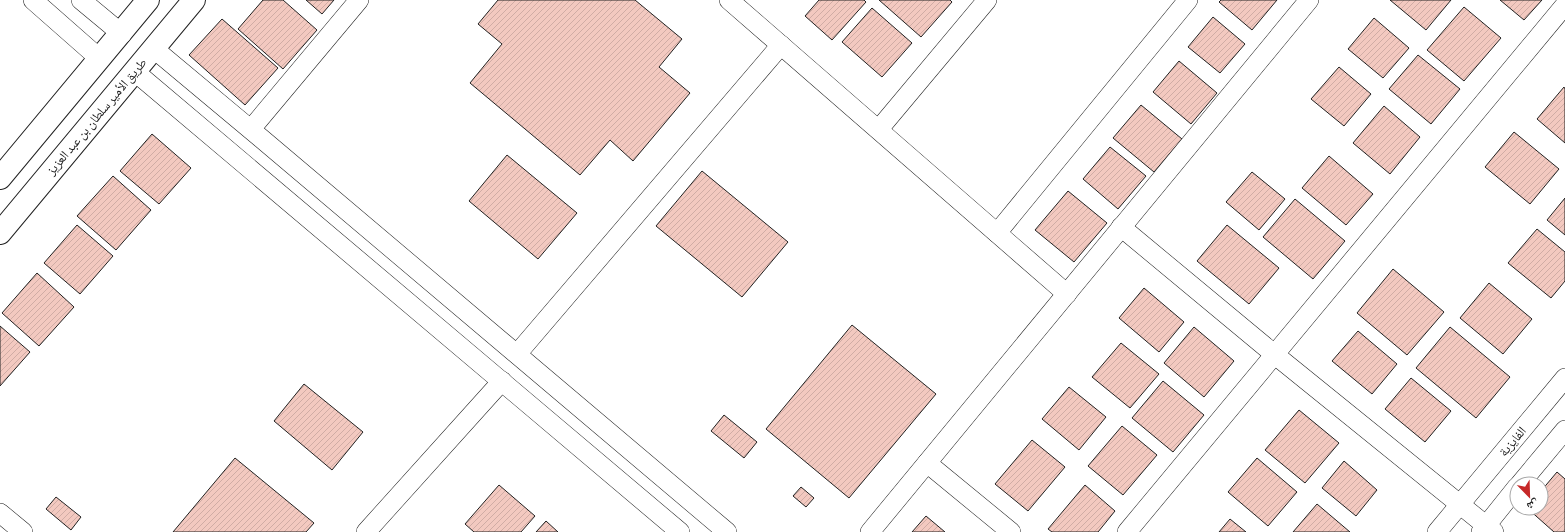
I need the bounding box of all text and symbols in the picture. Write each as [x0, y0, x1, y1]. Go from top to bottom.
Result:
street label: طريق الأمير سلطان بن عبد العزيز [43, 55, 150, 179]
street label: الفايزية [1496, 423, 1530, 460]
north arrow [1509, 476, 1549, 516]
text: ش [1524, 496, 1541, 513]

